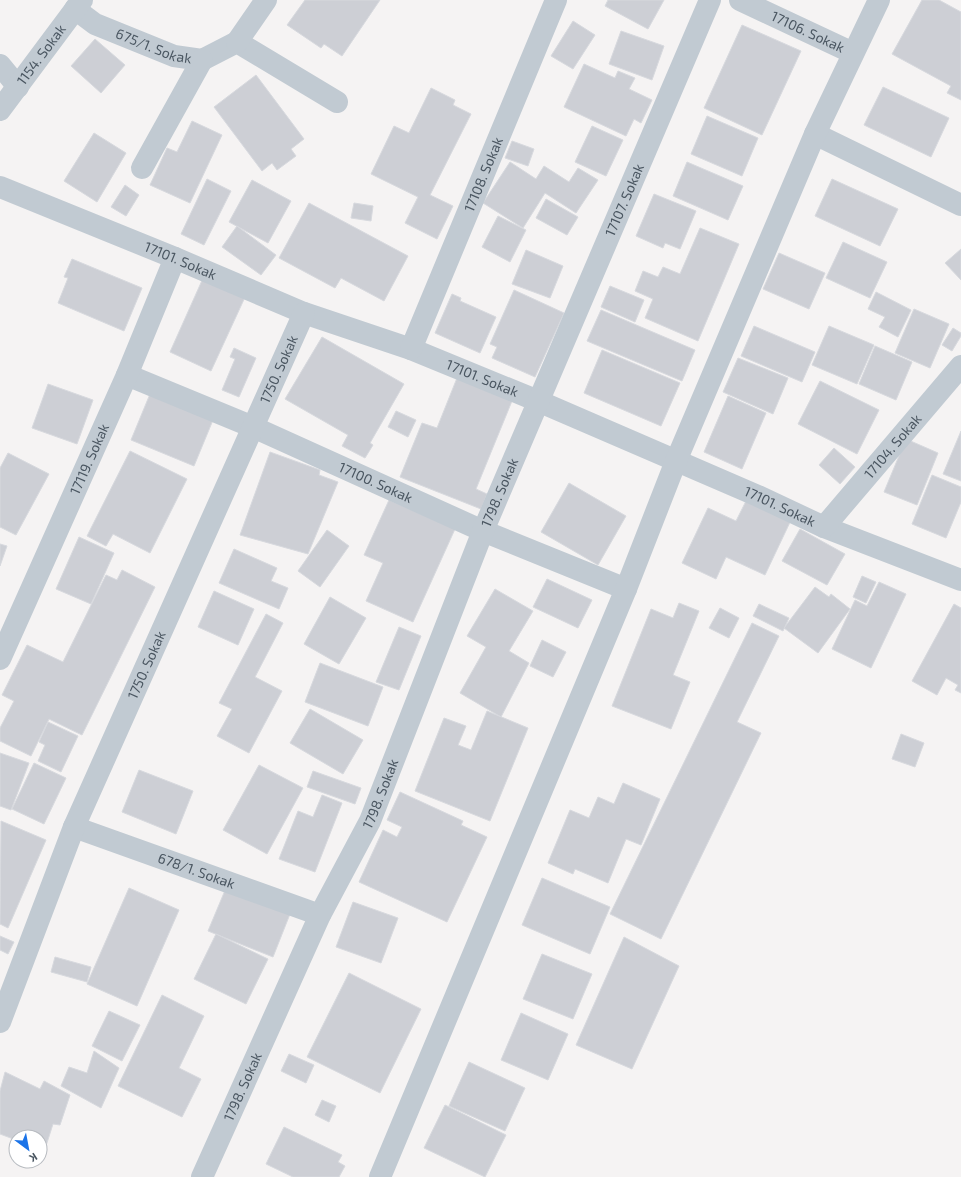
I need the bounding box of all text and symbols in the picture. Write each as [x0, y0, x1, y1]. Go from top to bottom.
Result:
street label: 17106. Sokak [769, 7, 847, 56]
street label: 1154. Sokak [13, 21, 69, 88]
street label: 675/1. Sokak [113, 24, 193, 66]
street label: 17108. Sokak [460, 134, 506, 214]
street label: 17107. Sokak [601, 161, 647, 239]
street label: 17101. Sokak [142, 238, 219, 283]
street label: 1750. Sokak [256, 332, 301, 406]
street label: 17101. Sokak [444, 355, 521, 400]
street label: 17104. Sokak [860, 410, 925, 482]
street label: 17119. Sokak [66, 421, 112, 497]
street label: 1798. Sokak [477, 455, 521, 529]
street label: 17100. Sokak [336, 458, 416, 506]
street label: 17101. Sokak [742, 482, 818, 530]
street label: 1750. Sokak [123, 628, 169, 702]
street label: 1798. Sokak [359, 756, 401, 831]
street label: 678/1. Sokak [156, 849, 237, 892]
street label: 1798. Sokak [219, 1050, 265, 1123]
north arrow [8, 1129, 48, 1169]
text: K [27, 1151, 40, 1165]

